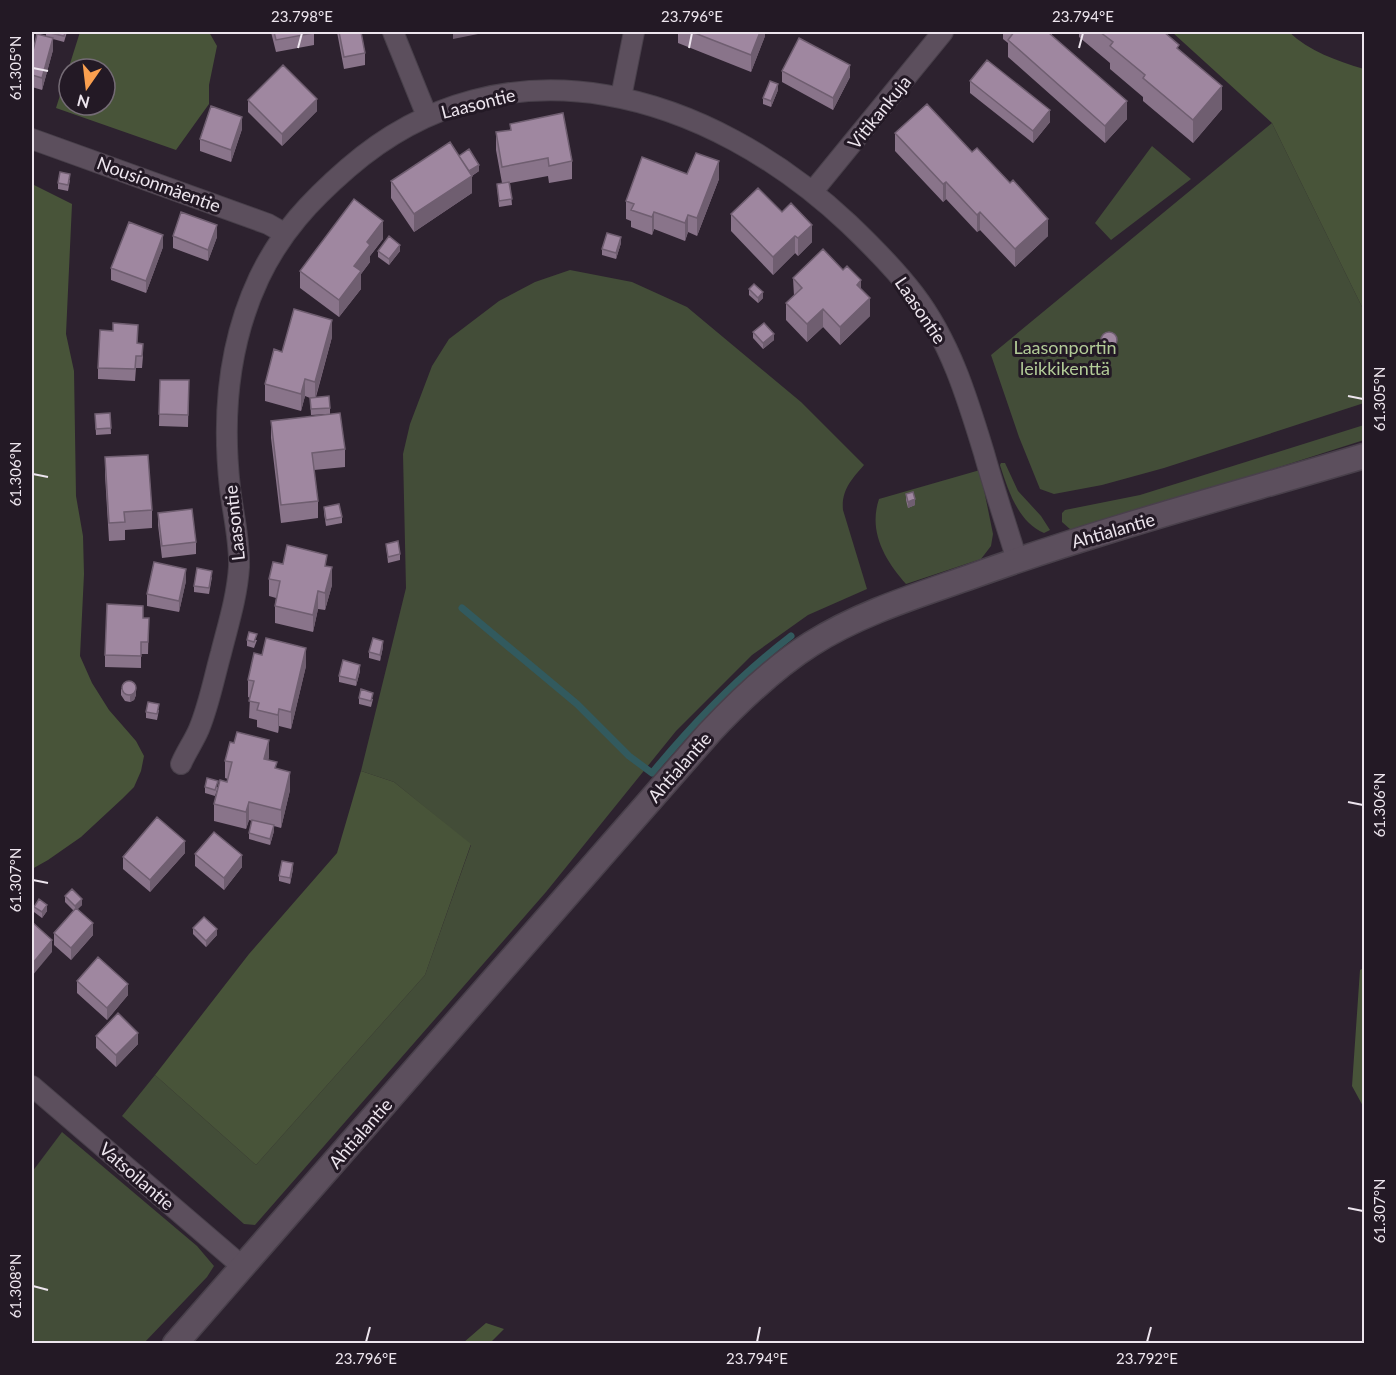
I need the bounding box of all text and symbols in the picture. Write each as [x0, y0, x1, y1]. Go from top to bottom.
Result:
text: 23.798°E [271, 7, 333, 25]
text: 23.796°E [661, 7, 723, 25]
text: 23.794°E [1052, 7, 1114, 25]
text: 61.305°N [6, 36, 24, 100]
north arrow [57, 57, 117, 117]
street label: Vitikankuja [843, 71, 915, 153]
street label: Laasontie [439, 83, 517, 123]
text: N [75, 91, 92, 113]
street label: Nousionmäentie [94, 151, 224, 217]
street label: Laasontie [891, 272, 951, 348]
park label: Laasonportin leikkikenttä [1013, 336, 1117, 379]
text: 61.305°N [1370, 367, 1388, 431]
text: 61.306°N [6, 442, 24, 506]
street label: Laasontie [219, 484, 249, 562]
street label: Ahtialantie [1069, 508, 1157, 552]
street label: Ahtialantie [643, 727, 715, 807]
text: 61.306°N [1370, 773, 1388, 837]
text: 61.307°N [6, 848, 24, 912]
street label: Ahtialantie [324, 1093, 396, 1173]
street label: Vatsoilantie [95, 1137, 179, 1215]
text: 61.307°N [1370, 1179, 1388, 1243]
text: 61.308°N [6, 1254, 24, 1318]
text: 23.796°E [335, 1349, 397, 1367]
text: 23.794°E [726, 1349, 788, 1367]
text: 23.792°E [1116, 1349, 1178, 1367]

